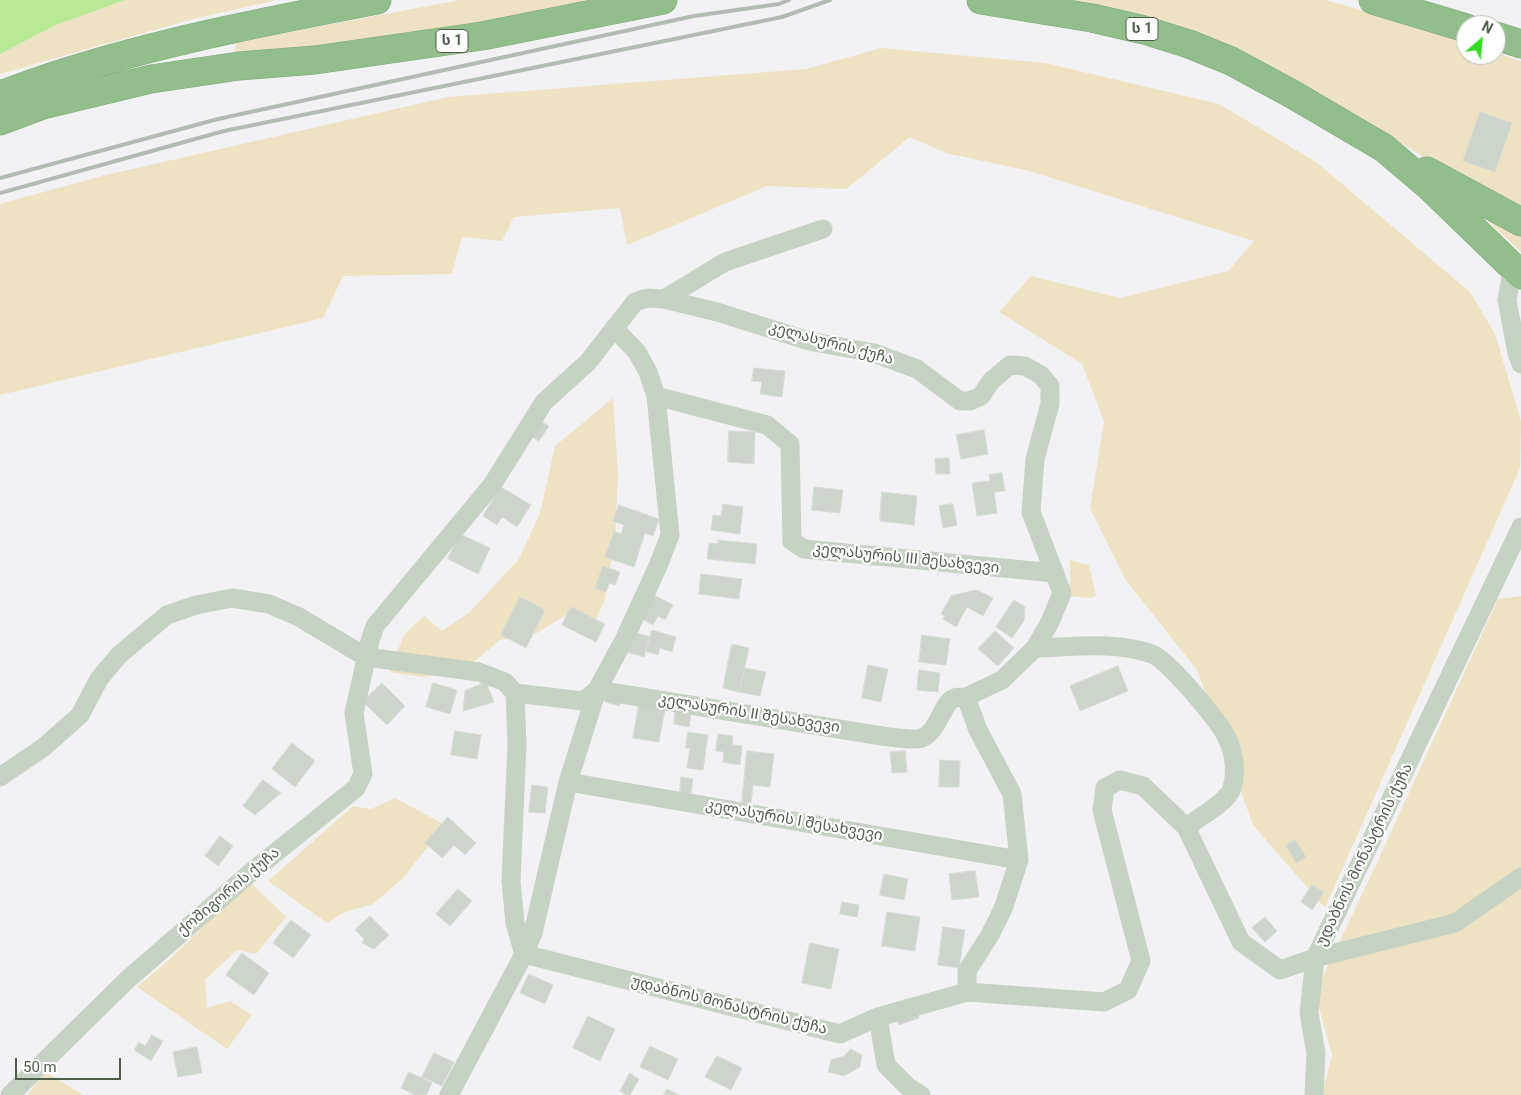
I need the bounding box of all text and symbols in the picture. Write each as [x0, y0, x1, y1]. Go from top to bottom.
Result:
north arrow [1456, 15, 1506, 65]
road number: ს 1 [1126, 18, 1158, 40]
text: N [1479, 18, 1495, 37]
road number: ს 1 [436, 29, 468, 52]
street label: კელასურის ქუჩა [767, 319, 895, 369]
street label: კელასურის III შესახვევი [812, 540, 1000, 578]
street label: კელასურის II შესახვევი [657, 691, 841, 737]
street label: უდაბნოს მონასტრის ქუჩა [1313, 761, 1417, 949]
street label: კელასურის I შესახვევი [704, 797, 884, 845]
street label: ქოშიგორის ქუჩა [174, 844, 284, 940]
street label: უდაბნოს მონასტრის ქუჩა [629, 973, 829, 1039]
scale bar [18, 1048, 124, 1080]
text: 50 m [23, 1058, 57, 1076]

